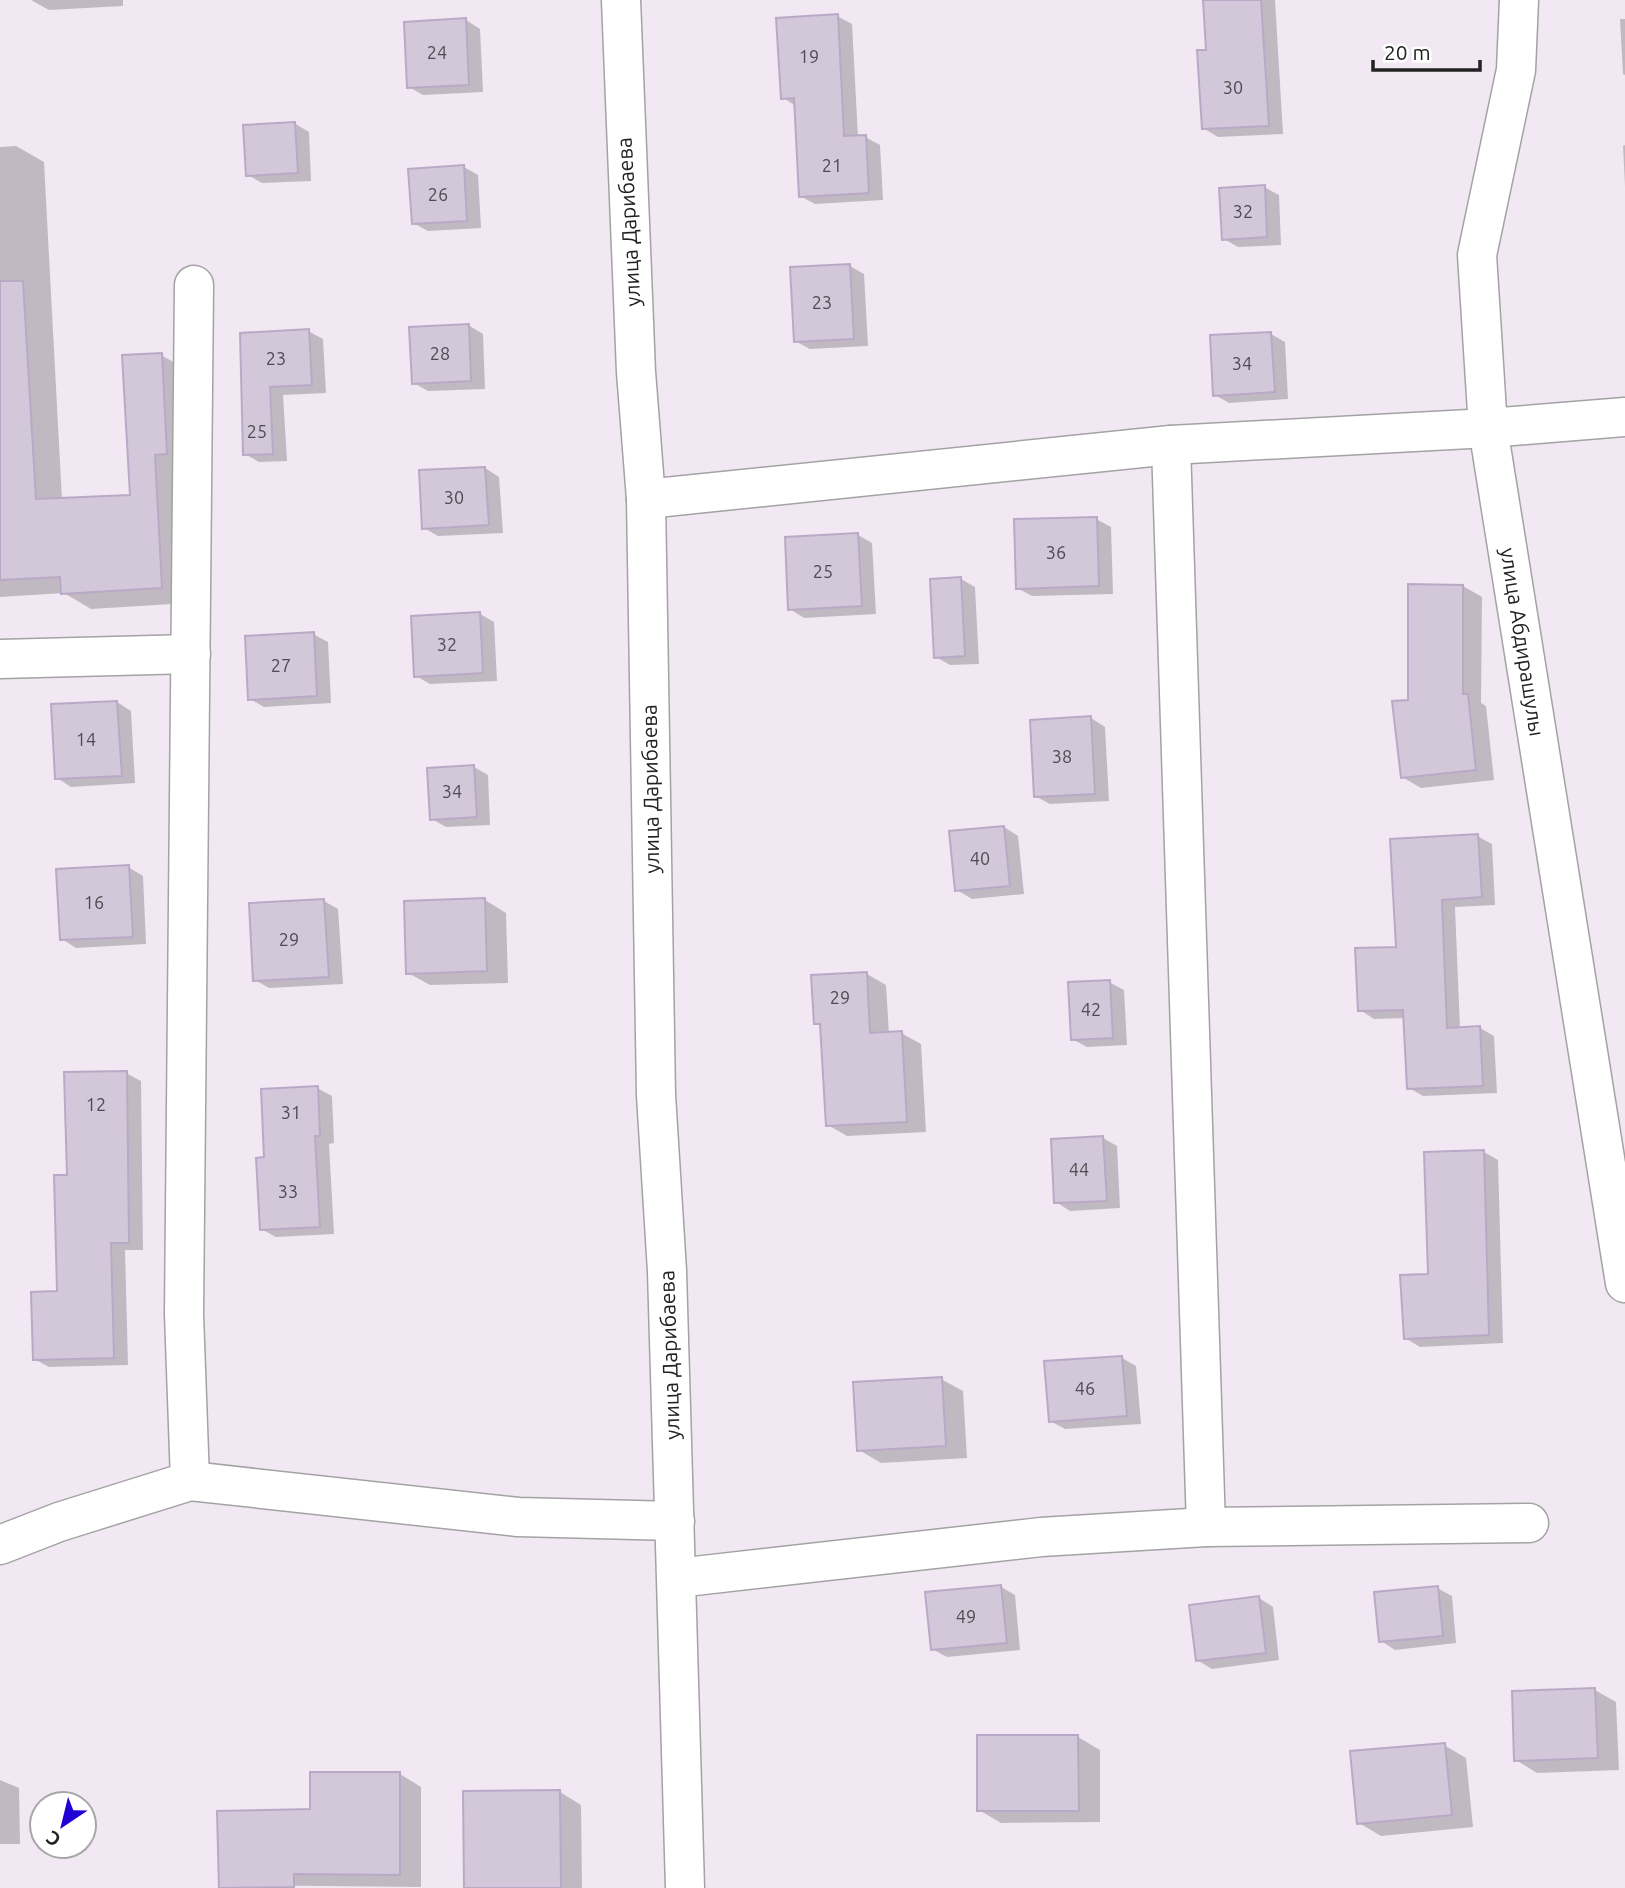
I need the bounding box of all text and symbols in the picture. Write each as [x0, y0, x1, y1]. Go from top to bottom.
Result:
scale bar [1373, 28, 1480, 72]
text: 20 m [1384, 40, 1431, 64]
house number: 24 [427, 42, 447, 62]
house number: 19 [799, 46, 819, 66]
house number: 30 [1223, 77, 1243, 97]
street label: улица Дарибаева [612, 137, 644, 307]
house number: 21 [822, 155, 842, 175]
house number: 26 [428, 184, 448, 204]
house number: 32 [1233, 201, 1253, 221]
house number: 23 [812, 292, 832, 312]
house number: 28 [430, 343, 450, 363]
house number: 23 [266, 348, 286, 368]
house number: 34 [1232, 353, 1252, 373]
house number: 25 [247, 421, 267, 441]
house number: 30 [444, 487, 464, 507]
house number: 36 [1046, 542, 1066, 562]
street label: улица Абдирашулы [1496, 546, 1550, 738]
house number: 25 [813, 561, 833, 581]
house number: 32 [437, 634, 457, 654]
house number: 27 [271, 655, 291, 675]
street label: улица Дарибаева [637, 704, 663, 874]
house number: 14 [76, 729, 96, 749]
house number: 38 [1052, 746, 1072, 766]
house number: 34 [442, 781, 462, 801]
house number: 40 [970, 848, 990, 868]
house number: 16 [84, 892, 104, 912]
house number: 29 [279, 929, 299, 949]
house number: 29 [830, 987, 850, 1007]
house number: 42 [1081, 999, 1101, 1019]
house number: 12 [86, 1094, 106, 1114]
house number: 31 [281, 1102, 301, 1122]
house number: 44 [1069, 1159, 1089, 1179]
house number: 33 [278, 1181, 298, 1201]
street label: улица Дарибаева [654, 1270, 684, 1440]
house number: 46 [1075, 1378, 1095, 1398]
house number: 49 [956, 1606, 976, 1626]
north arrow [28, 1790, 98, 1860]
text: С [42, 1826, 65, 1851]

